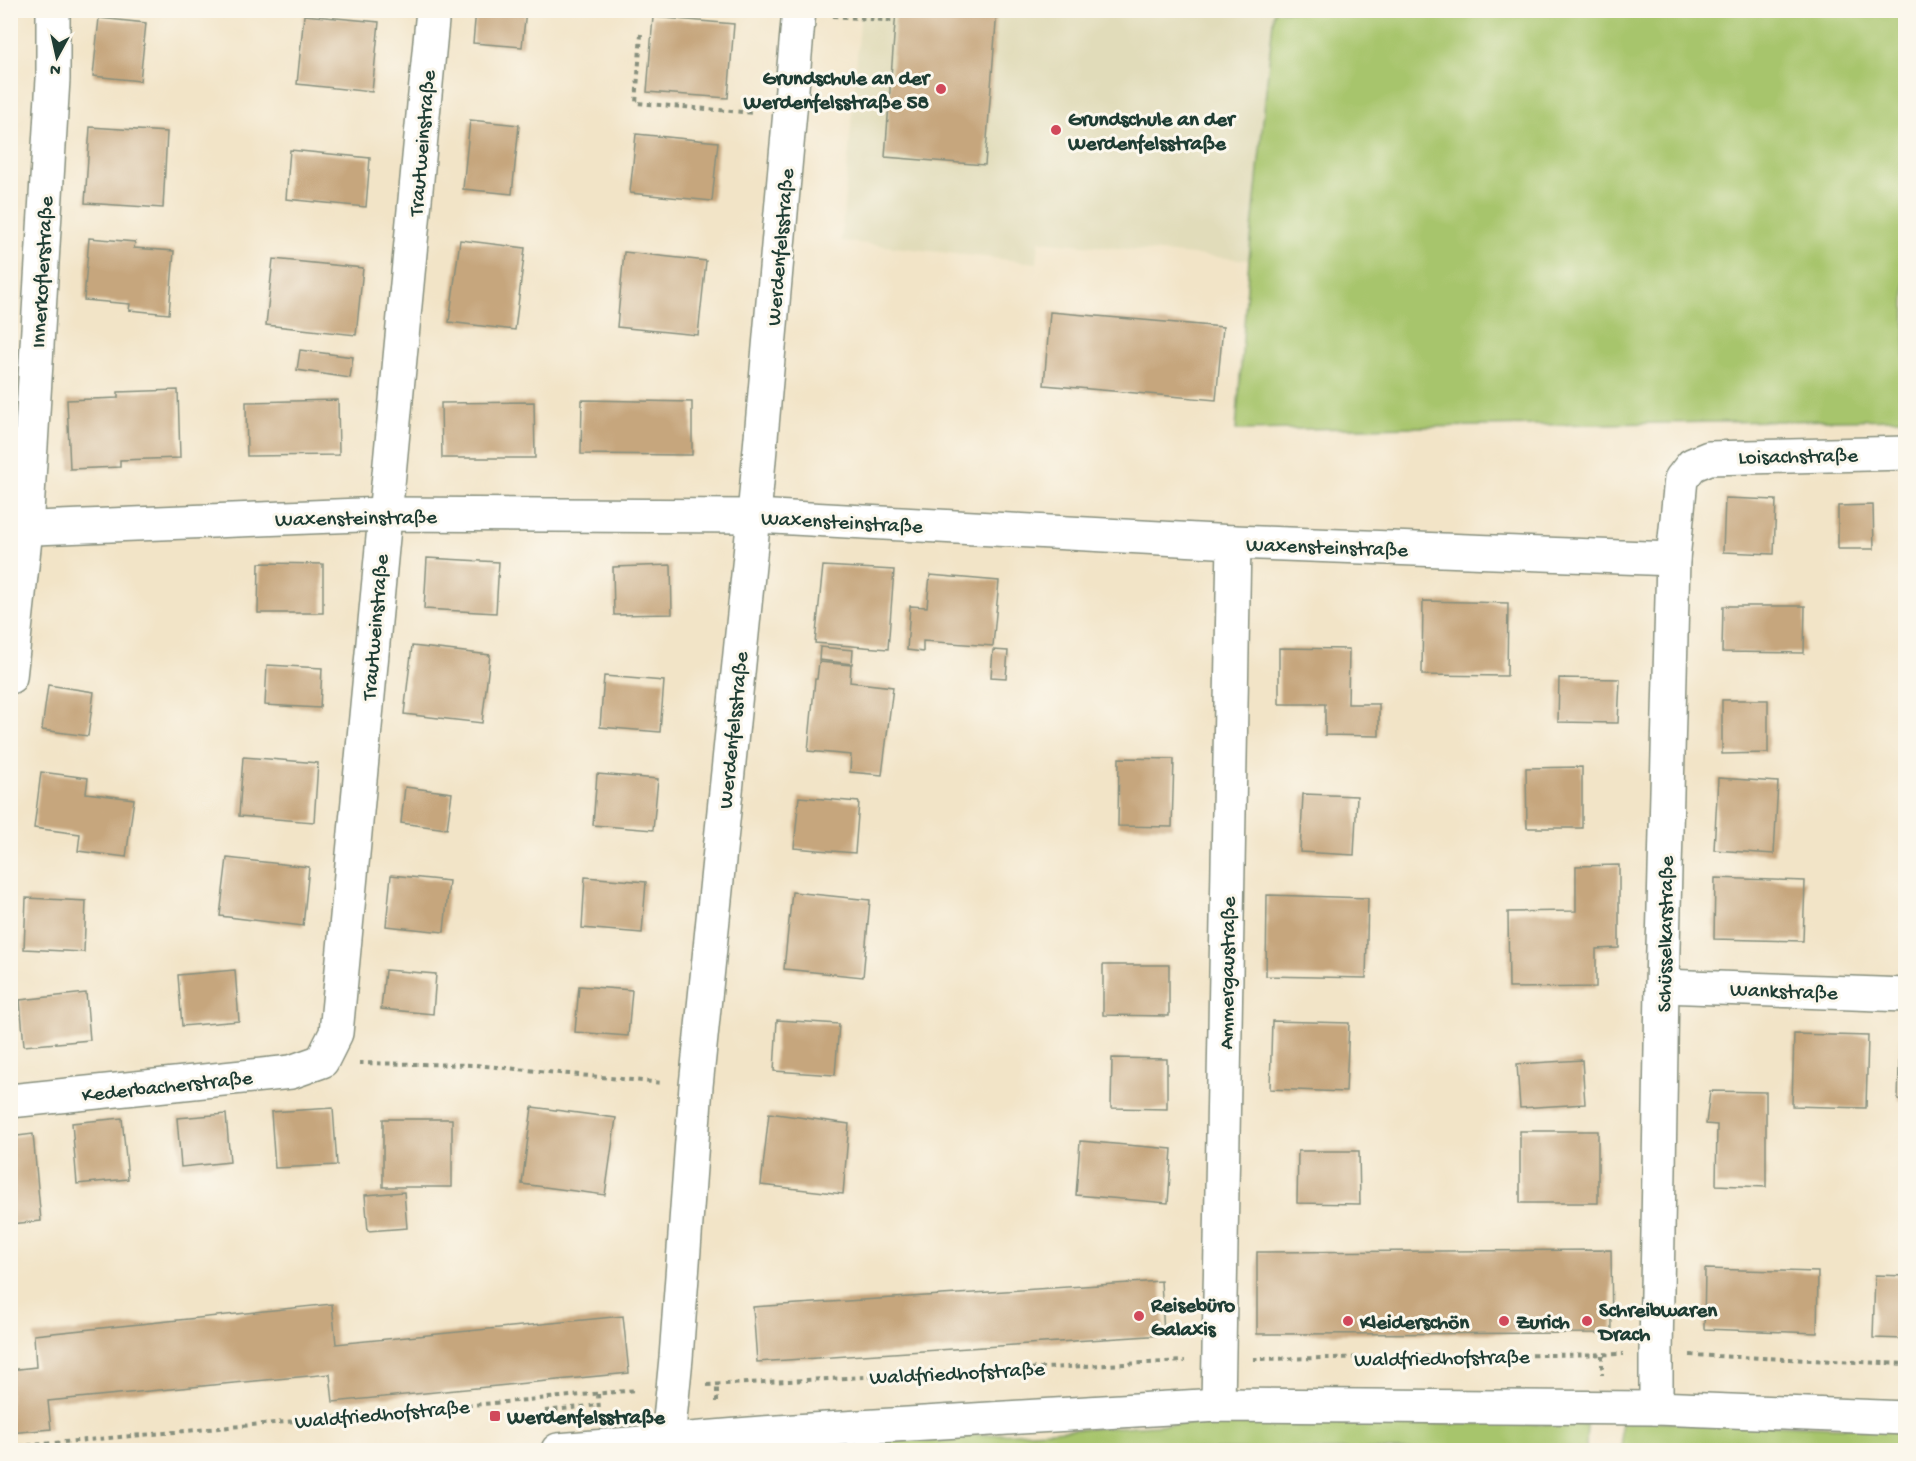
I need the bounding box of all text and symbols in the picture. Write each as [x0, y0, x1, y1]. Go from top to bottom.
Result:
north arrow [27, 27, 87, 87]
text: N [48, 58, 62, 79]
street label: Trautweinstraße [406, 68, 443, 218]
place label: Grundschule an der Werdenfelsstraße 58 [743, 68, 932, 117]
marker: Grundschule an der Werdenfelsstraße 58 [934, 82, 948, 96]
place label: Grundschule an der Werdenfelsstraße [1067, 109, 1237, 158]
marker: Grundschule an der Werdenfelsstraße [1049, 123, 1063, 137]
street label: Werdenfelsstraße [763, 166, 802, 327]
street label: Innerkoflerstraße [28, 195, 61, 349]
street label: Loisachstraße [1738, 445, 1859, 472]
street label: Waxensteinstraße [275, 507, 438, 534]
street label: Waxensteinstraße [760, 508, 925, 541]
street label: Waxensteinstraße [1245, 534, 1409, 565]
street label: Trautweinstraße [359, 552, 396, 702]
street label: Werdenfelsstraße [715, 649, 756, 810]
street label: Schüsselkarstraße [1654, 855, 1681, 1012]
street label: Ammergaustraße [1216, 895, 1243, 1050]
street label: Wankstraße [1730, 979, 1839, 1008]
street label: Kederbacherstraße [81, 1067, 255, 1110]
place label: Reisebüro Galaxis [1150, 1295, 1235, 1344]
place label: Schreibwaren Drach [1597, 1300, 1718, 1349]
marker: Reisebüro Galaxis [1132, 1309, 1146, 1323]
place label: Kleiderschön [1359, 1312, 1470, 1337]
place label: Zurich [1516, 1312, 1571, 1337]
marker: Kleiderschön [1341, 1314, 1355, 1328]
marker: Zurich [1497, 1314, 1511, 1328]
marker: Schreibwaren Drach [1580, 1314, 1594, 1328]
street label: Waldfriedhofstraße [1354, 1346, 1531, 1375]
street label: Waldfriedhofstraße [869, 1358, 1047, 1393]
street label: Waldfriedhofstraße [294, 1396, 472, 1437]
place label: Werdenfelsstraße [506, 1407, 666, 1432]
marker: Werdenfelsstraße [488, 1409, 502, 1423]

